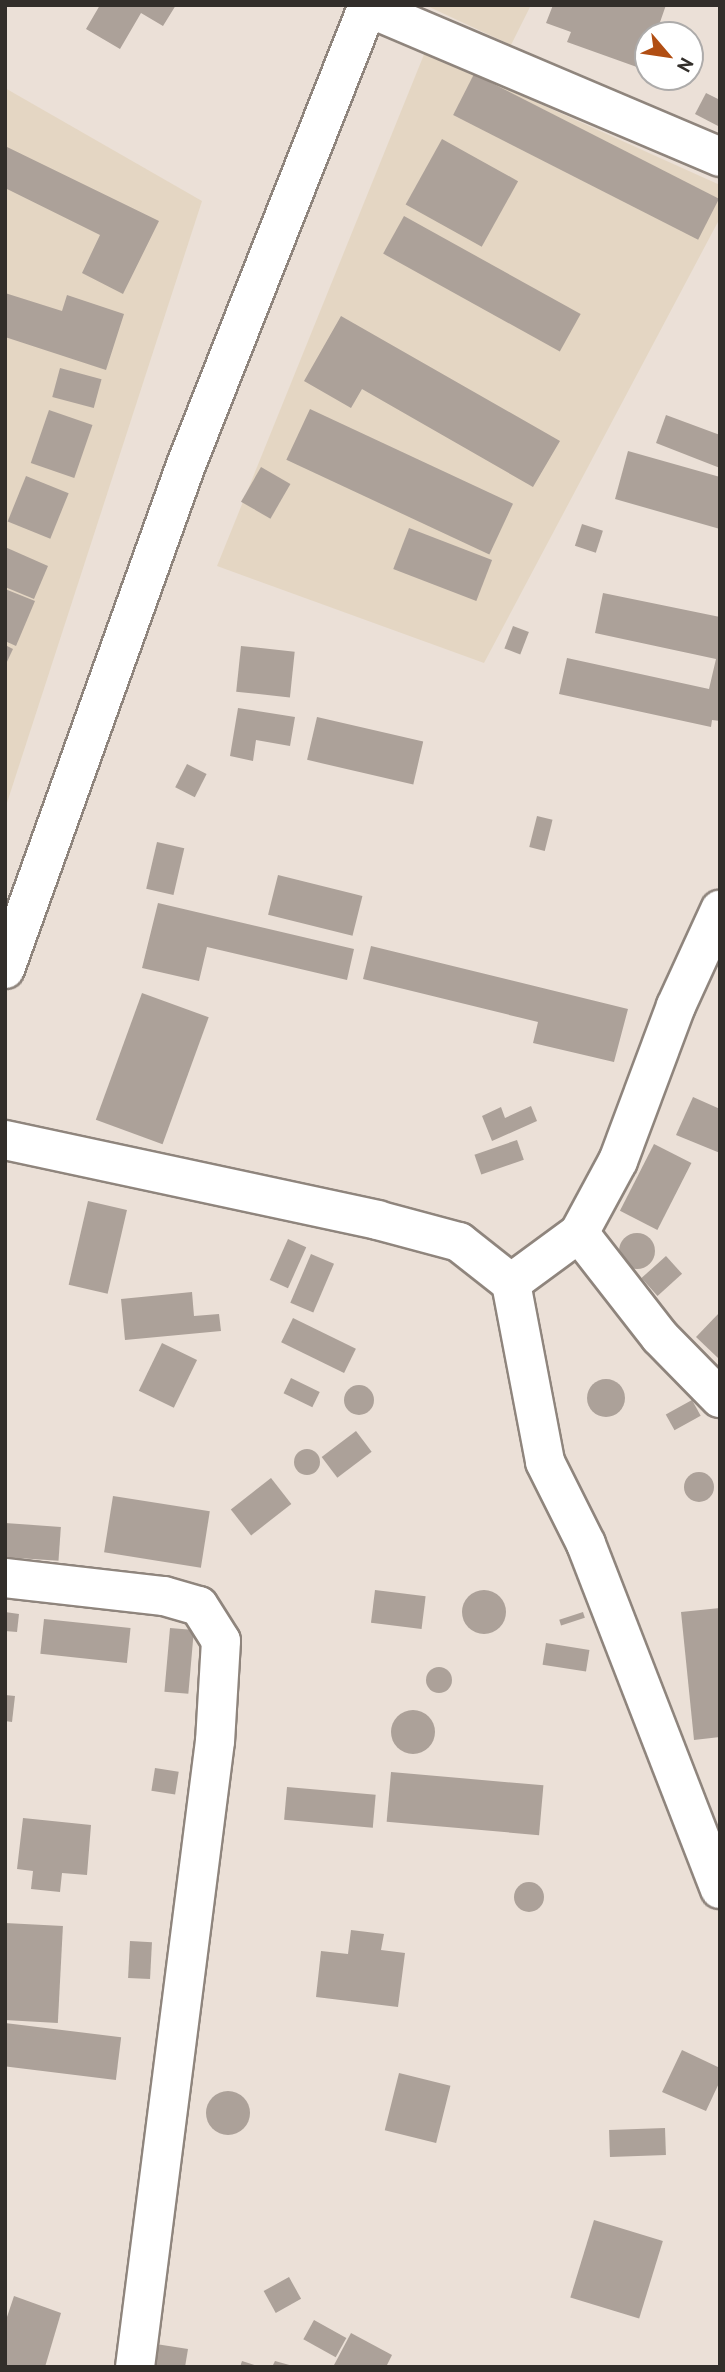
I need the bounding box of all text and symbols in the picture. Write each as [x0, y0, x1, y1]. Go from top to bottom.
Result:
north arrow [634, 21, 704, 91]
text: N [672, 54, 699, 76]

